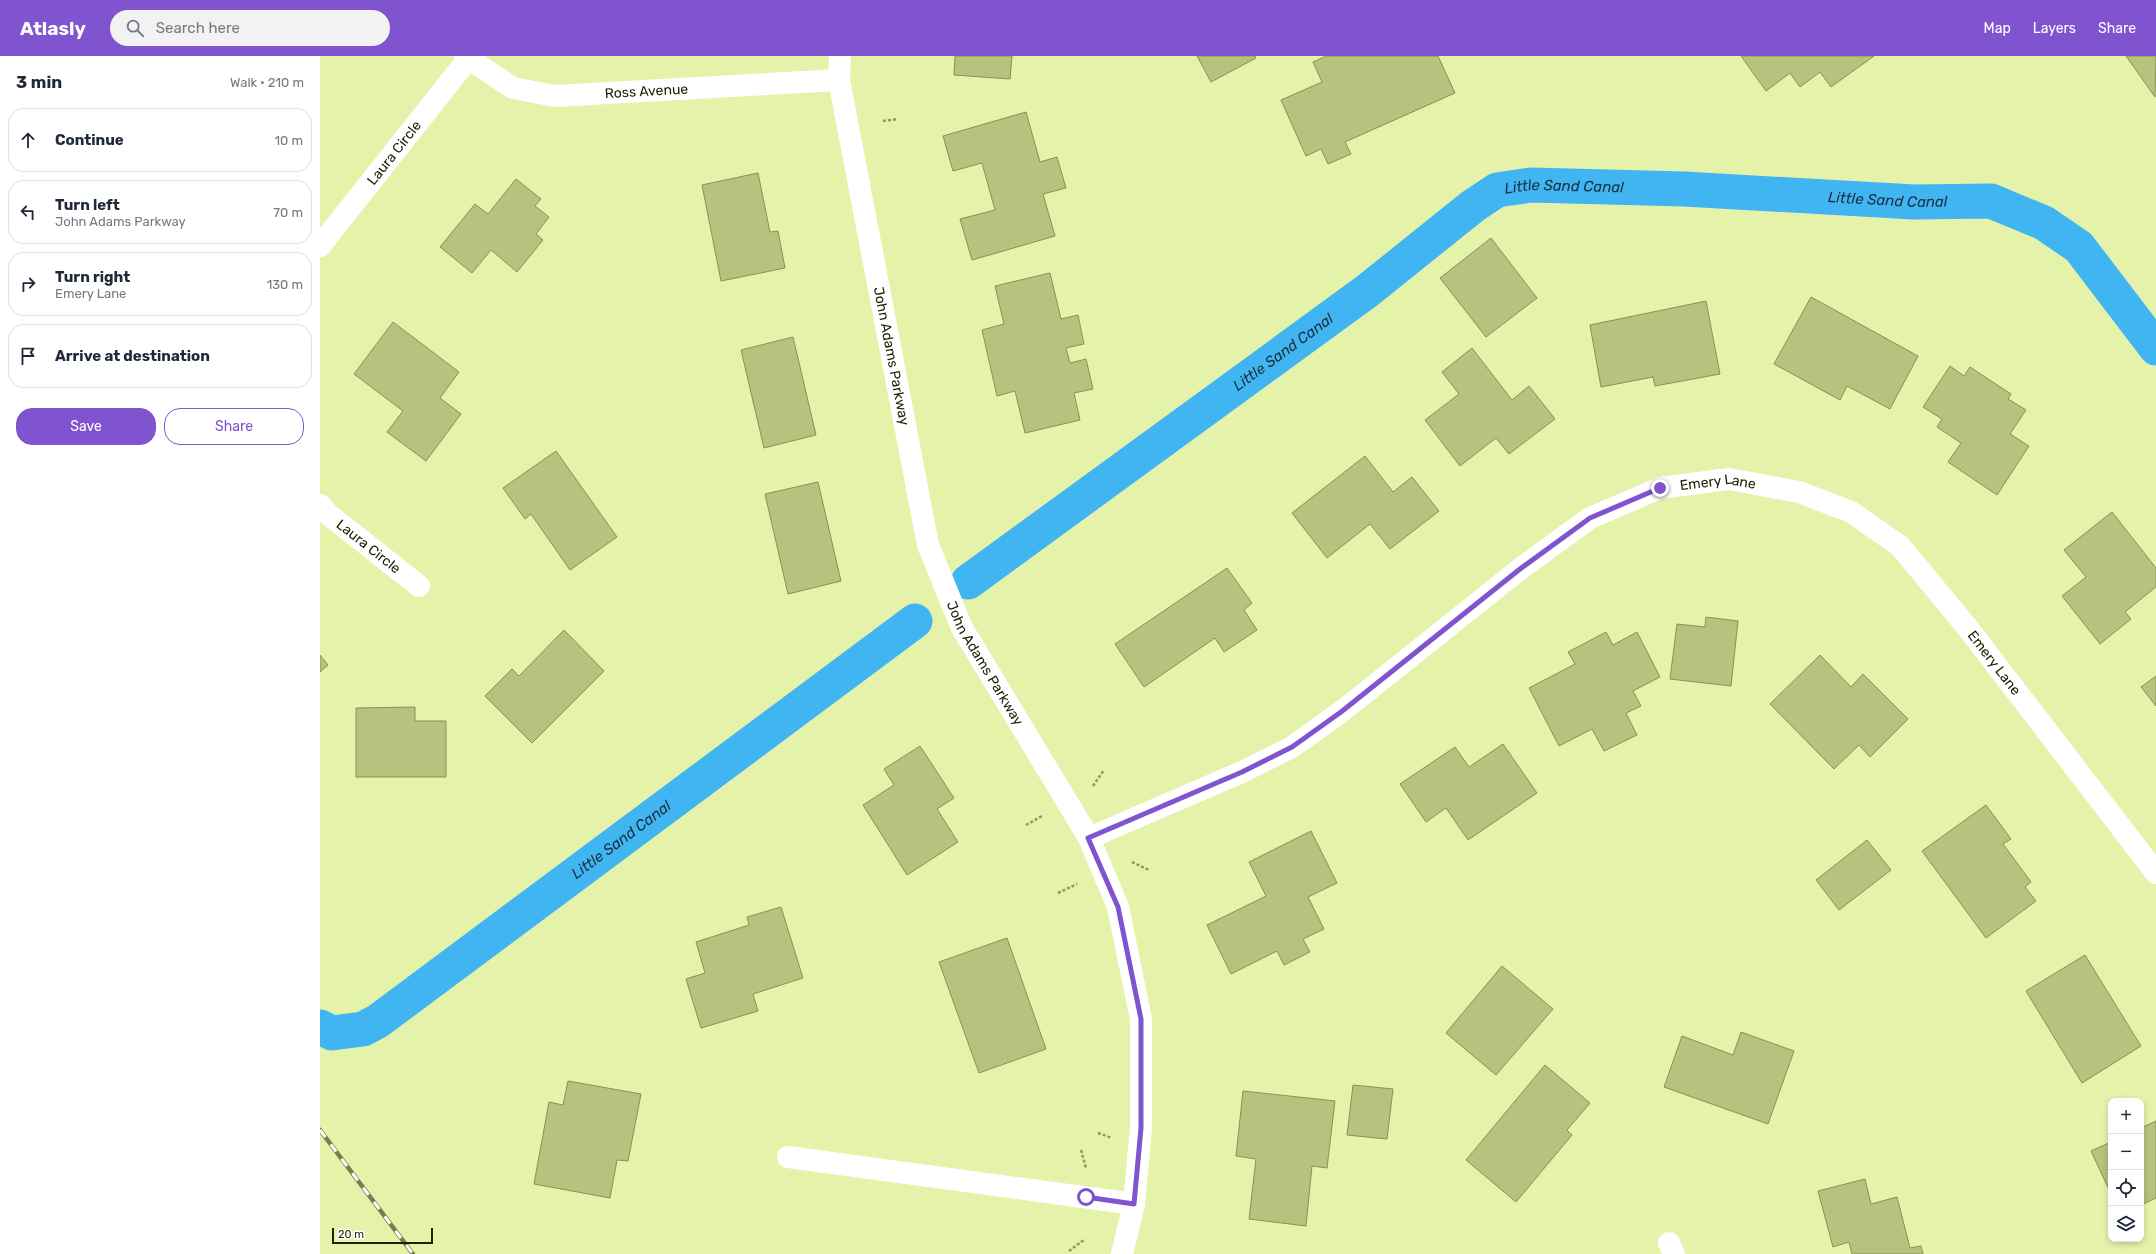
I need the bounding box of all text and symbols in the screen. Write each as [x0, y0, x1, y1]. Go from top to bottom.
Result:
search box [110, 10, 390, 46]
text: Atlasly [20, 17, 86, 40]
icon: search [124, 17, 146, 39]
text: Search here [156, 19, 240, 37]
text: Map [1984, 20, 2011, 37]
text: Layers [2033, 20, 2076, 37]
text: Share [2098, 20, 2136, 37]
text: 3 min [16, 72, 62, 92]
text: Walk · 210 m [230, 75, 304, 90]
street label: Ross Avenue [604, 81, 689, 102]
street label: Laura Circle [364, 117, 425, 189]
icon: ahead [17, 129, 39, 151]
text: Continue [55, 131, 124, 149]
text: 10 m [274, 133, 303, 148]
water label: Little Sand Canal [1503, 176, 1624, 198]
water label: Little Sand Canal [1827, 188, 1948, 211]
text: Turn left [55, 196, 120, 214]
icon: left [17, 201, 39, 223]
text: 70 m [273, 205, 303, 220]
text: John Adams Parkway [55, 214, 186, 229]
text: Turn right [55, 268, 130, 286]
icon: right [17, 273, 39, 295]
text: 130 m [267, 277, 303, 292]
street label: John Adams Parkway [870, 285, 913, 427]
text: Emery Lane [55, 286, 126, 301]
water label: Little Sand Canal [1229, 309, 1337, 395]
icon: arrive [17, 345, 39, 367]
text: Arrive at destination [55, 347, 210, 365]
button: Save [16, 408, 156, 445]
button: Share [164, 408, 304, 445]
street label: Emery Lane [1679, 471, 1757, 494]
route end [1651, 479, 1669, 497]
street label: Laura Circle [333, 516, 404, 577]
street label: John Adams Parkway [943, 598, 1027, 729]
street label: Emery Lane [1964, 627, 2024, 699]
water label: Little Sand Canal [568, 797, 675, 883]
map controls [2108, 1098, 2144, 1242]
button: + [2108, 1098, 2144, 1134]
button: − [2108, 1134, 2144, 1170]
button: locate [2108, 1170, 2144, 1206]
route start [1077, 1188, 1095, 1206]
button: layers [2108, 1206, 2144, 1242]
scale bar [332, 1226, 433, 1245]
text: 20 m [338, 1228, 364, 1241]

